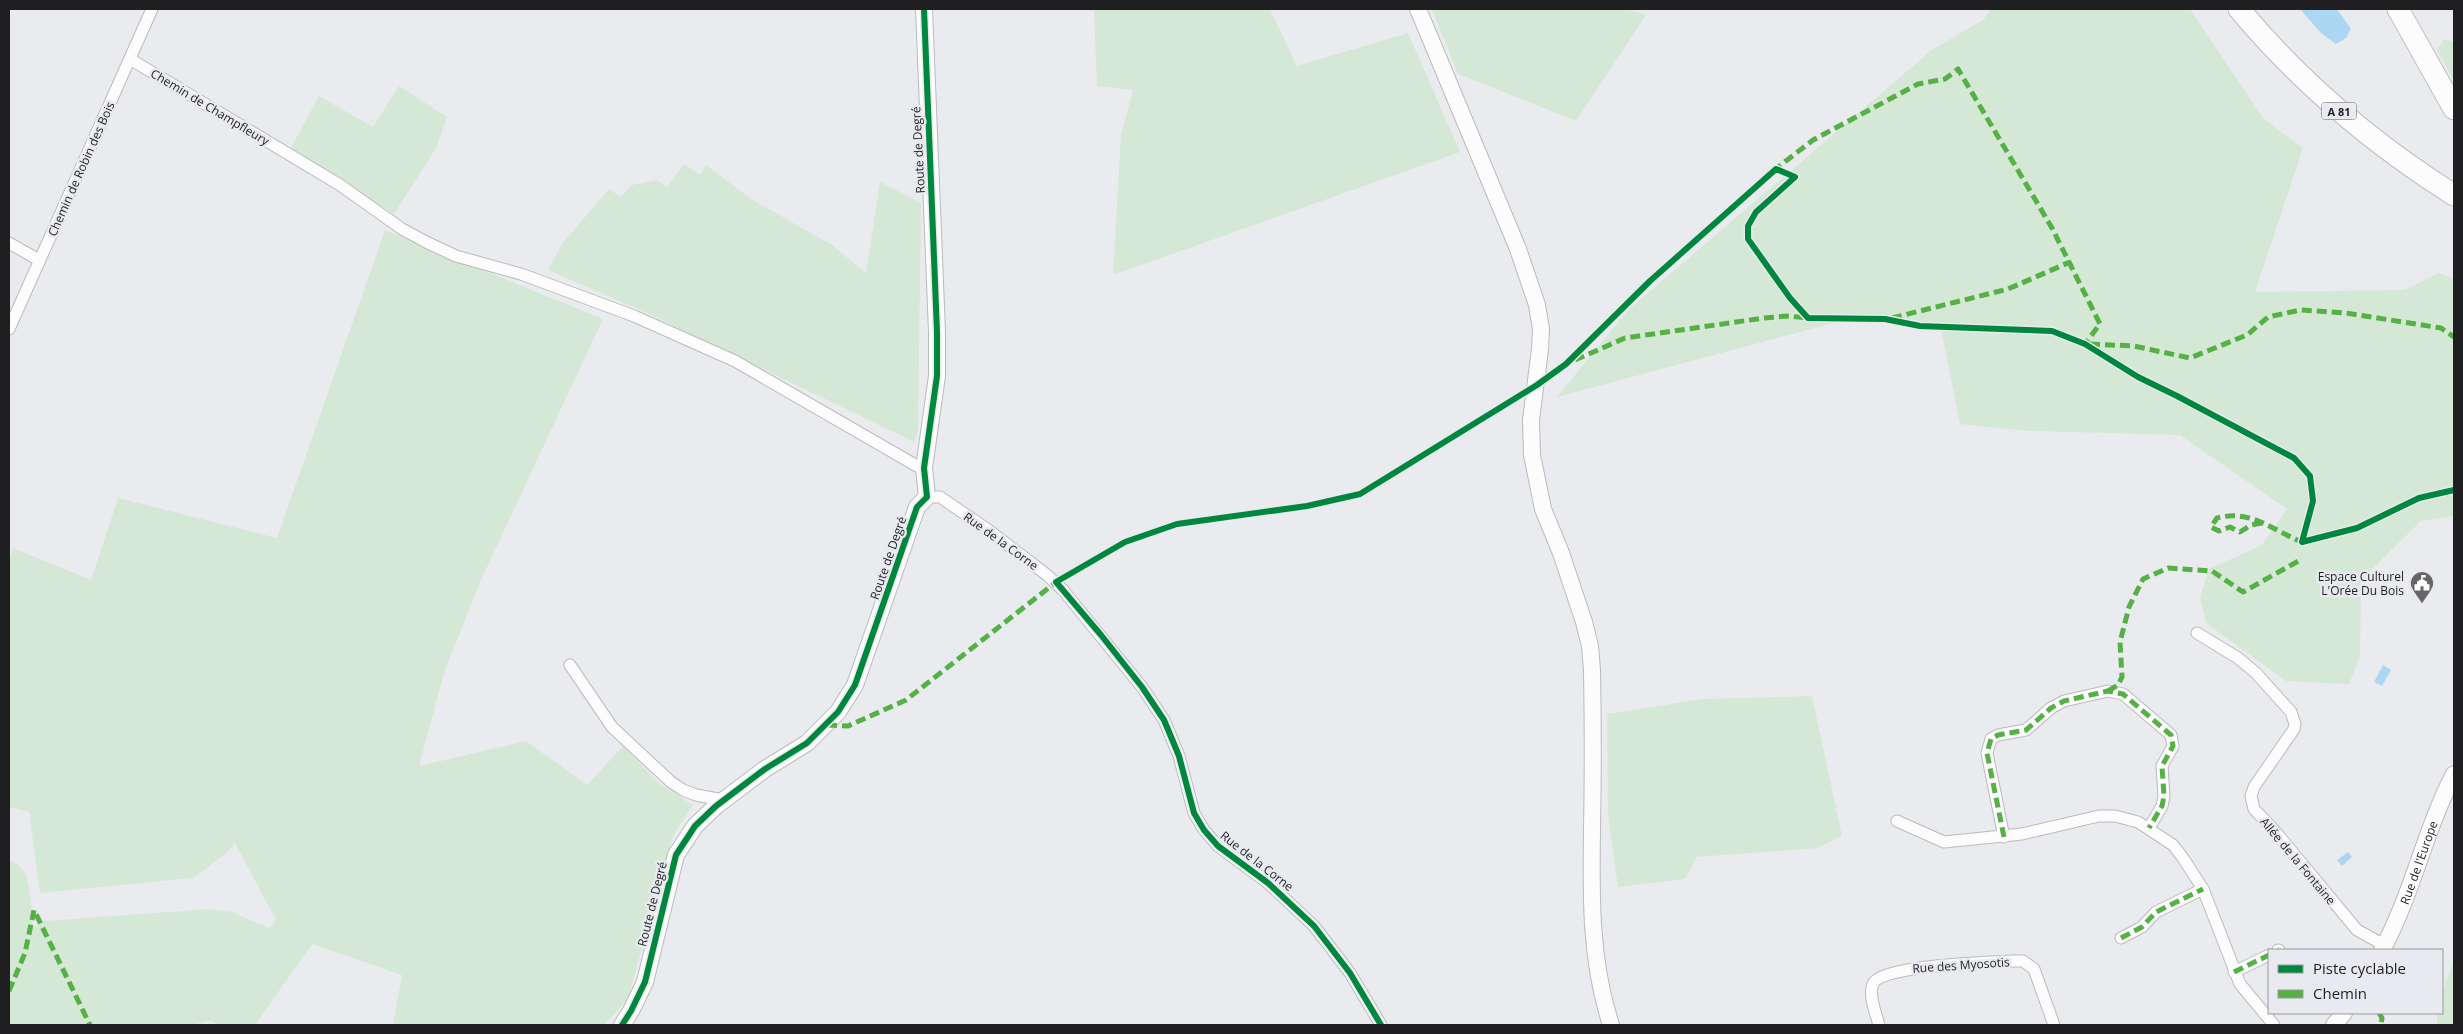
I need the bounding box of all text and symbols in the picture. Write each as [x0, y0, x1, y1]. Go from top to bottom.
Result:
street label: Chemin de Champfleury [148, 65, 273, 150]
street label: Chemin de Robin des Bois [44, 99, 118, 239]
road number: A 81 [2322, 102, 2356, 120]
street label: Route de Degré [907, 106, 929, 194]
street label: Rue de la Corne [960, 508, 1042, 574]
street label: Route de Degré [866, 514, 910, 602]
place label: Espace Culturel L'Orée Du Bois [2318, 568, 2404, 599]
public building icon: Espace Culturel L'Orée Du Bois [2409, 570, 2435, 604]
street label: Allée de la Fontaine [2256, 814, 2340, 908]
street label: Rue de l'Europe [2395, 818, 2441, 907]
street label: Rue de la Corne [1217, 827, 1297, 895]
street label: Route de Degré [633, 860, 671, 948]
legend [2268, 949, 2443, 1014]
street label: Rue des Myosotis [1912, 953, 2011, 977]
text: Piste cyclable [2313, 958, 2406, 978]
text: Chemin [2313, 983, 2367, 1003]

